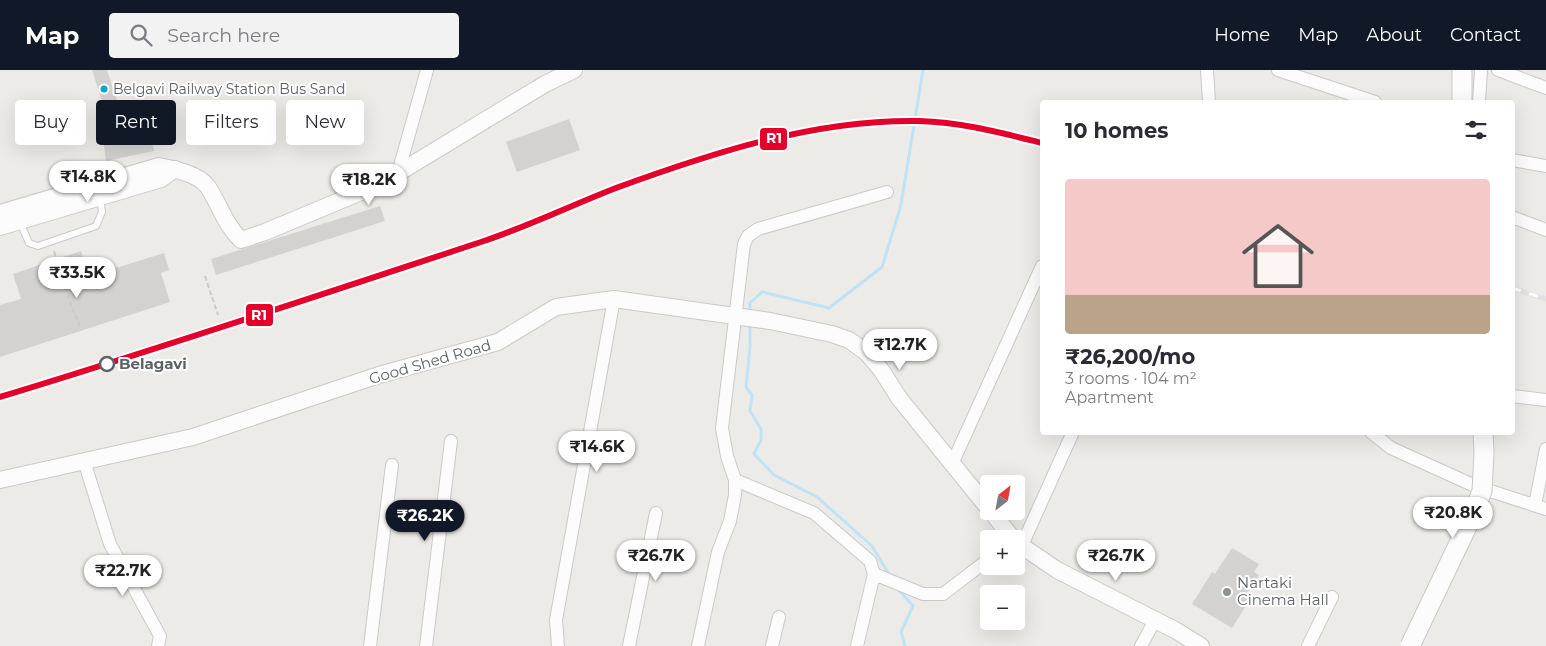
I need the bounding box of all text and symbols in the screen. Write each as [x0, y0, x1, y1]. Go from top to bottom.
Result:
search box [109, 13, 459, 58]
text: Map [25, 21, 79, 50]
icon: search [127, 21, 155, 49]
text: Search here [167, 24, 280, 47]
text: Home [1214, 24, 1270, 46]
text: Map [1298, 24, 1338, 46]
text: About [1366, 24, 1422, 46]
text: Contact [1450, 24, 1521, 46]
place label: Belgavi Railway Station Bus Sand [113, 80, 346, 98]
marker: Belgavi Railway Station Bus Sand [99, 84, 109, 94]
chip: Buy [15, 100, 86, 145]
chip: Rent [96, 100, 176, 145]
chip: Filters [186, 100, 276, 145]
chip: New [286, 100, 364, 145]
icon: filters [1462, 116, 1490, 144]
text: 10 homes [1065, 118, 1168, 143]
line badge: R1 [759, 127, 788, 151]
text: R1 [766, 129, 782, 147]
pin: ₹14.8K [47, 160, 129, 203]
pin: ₹18.2K [328, 164, 410, 206]
text: ₹14.8K [60, 167, 116, 186]
text: ₹18.2K [342, 170, 396, 189]
icon: home [1233, 211, 1323, 301]
pin: ₹33.5K [36, 256, 118, 299]
text: ₹33.5K [49, 263, 105, 282]
line badge: R1 [245, 303, 274, 327]
text: R1 [251, 306, 267, 324]
pin: ₹12.7K [859, 328, 941, 371]
street label: Good Shed Road [367, 335, 493, 388]
text: ₹12.7K [873, 335, 927, 354]
text: ₹26,200/mo [1065, 344, 1195, 369]
place label: Belagavi [119, 354, 187, 373]
marker: Belagavi [99, 356, 115, 372]
text: 3 rooms · 104 m² [1065, 369, 1197, 388]
text: Apartment [1065, 388, 1154, 407]
pin: ₹14.6K [556, 430, 638, 473]
text: ₹14.6K [569, 437, 625, 456]
north arrow [980, 475, 1025, 520]
map controls [980, 475, 1025, 630]
pin: ₹20.8K [1412, 496, 1494, 539]
pin: ₹26.2K [384, 500, 466, 542]
text: ₹20.8K [1424, 503, 1482, 522]
text: ₹26.2K [396, 506, 454, 525]
button: + [980, 530, 1025, 575]
pin: ₹26.7K [615, 540, 697, 582]
pin: ₹26.7K [1075, 540, 1157, 582]
text: ₹26.7K [627, 546, 685, 565]
text: ₹26.7K [1087, 546, 1145, 565]
pin: ₹22.7K [82, 554, 164, 597]
text: ₹22.7K [95, 561, 151, 580]
place label: Nartaki Cinema Hall [1237, 573, 1329, 609]
button: − [980, 585, 1025, 630]
marker: Nartaki Cinema Hall [1221, 586, 1233, 598]

